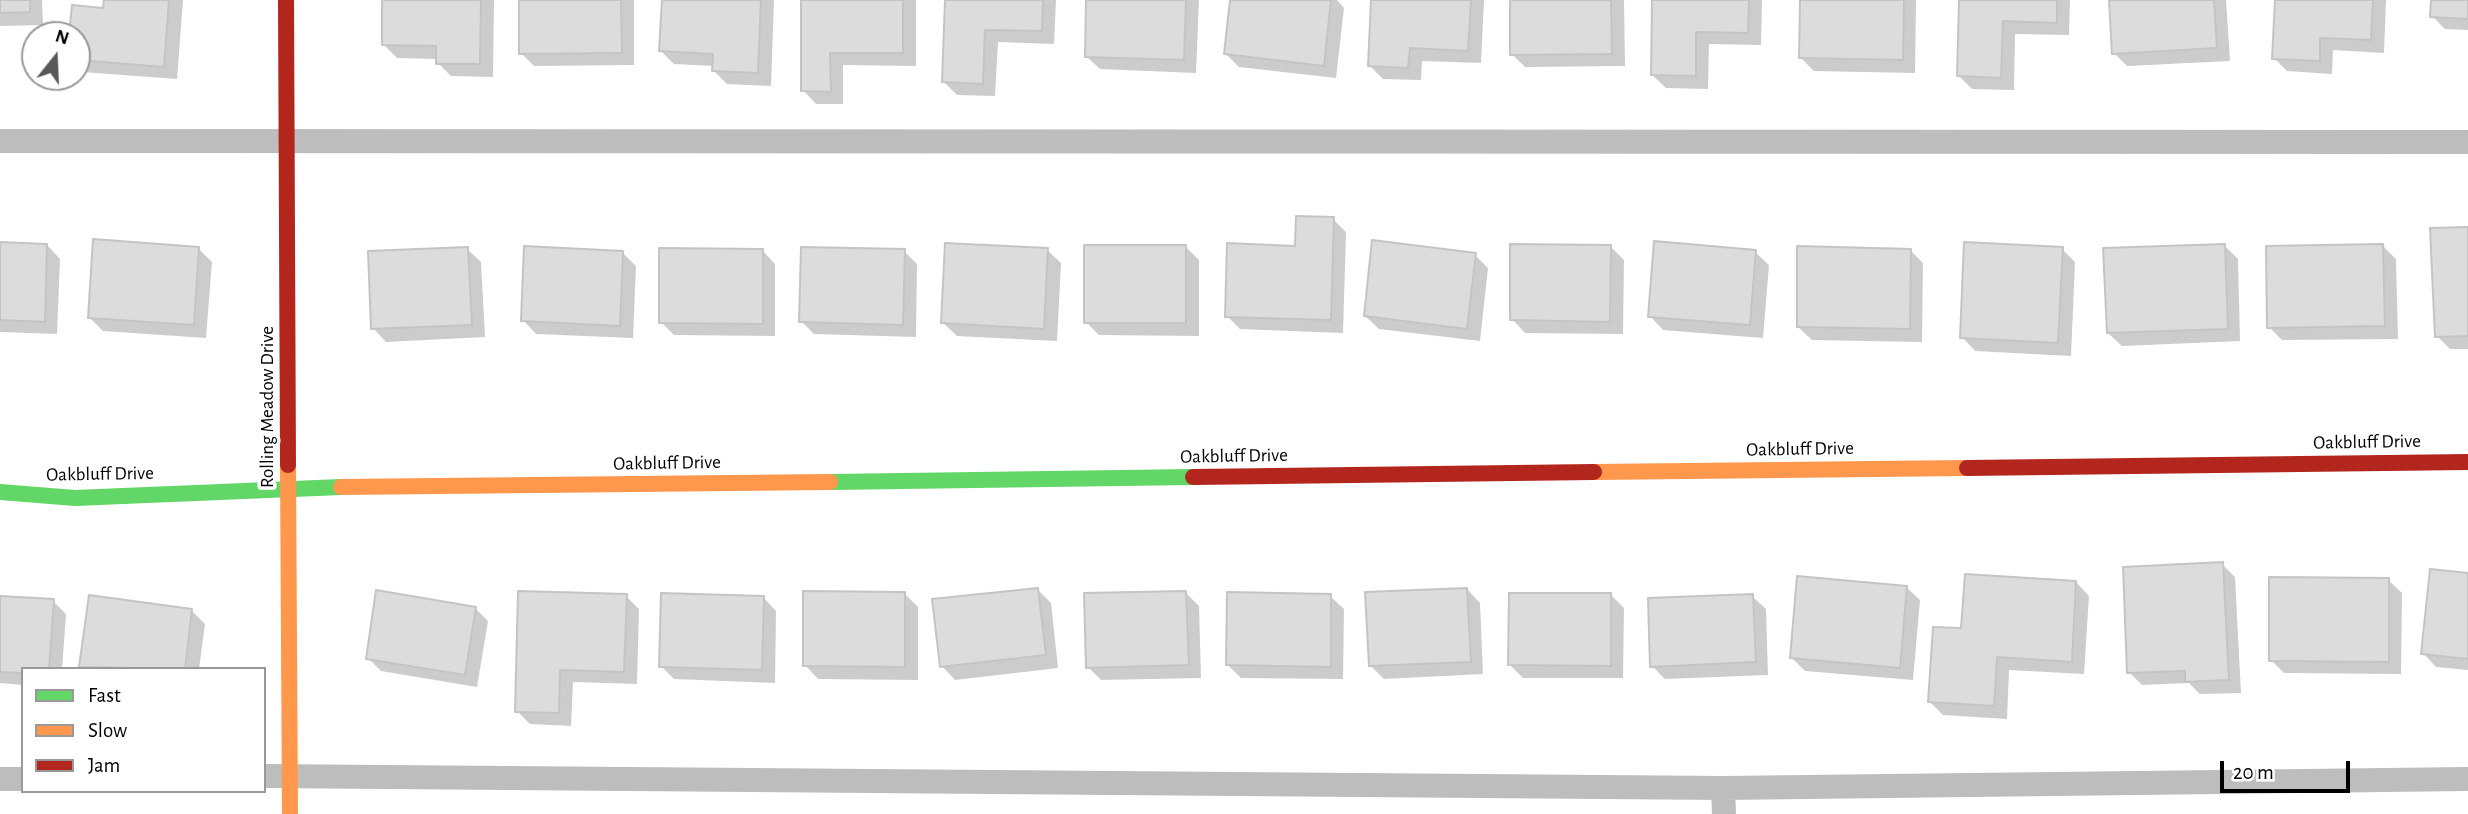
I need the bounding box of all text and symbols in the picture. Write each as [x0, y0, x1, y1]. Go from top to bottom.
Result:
north arrow [21, 21, 91, 91]
text: N [53, 26, 71, 49]
street label: Rolling Meadow Drive [256, 326, 278, 488]
street label: Oakbluff Drive [2313, 430, 2421, 454]
street label: Oakbluff Drive [1746, 437, 1854, 461]
street label: Oakbluff Drive [1180, 444, 1288, 468]
street label: Oakbluff Drive [613, 451, 721, 475]
street label: Oakbluff Drive [46, 462, 154, 486]
legend [21, 667, 266, 793]
text: Fast [88, 685, 121, 706]
text: Slow [88, 720, 127, 741]
scale bar [2223, 748, 2352, 792]
text: Jam [88, 755, 120, 776]
text: 20 m [2233, 762, 2274, 783]

